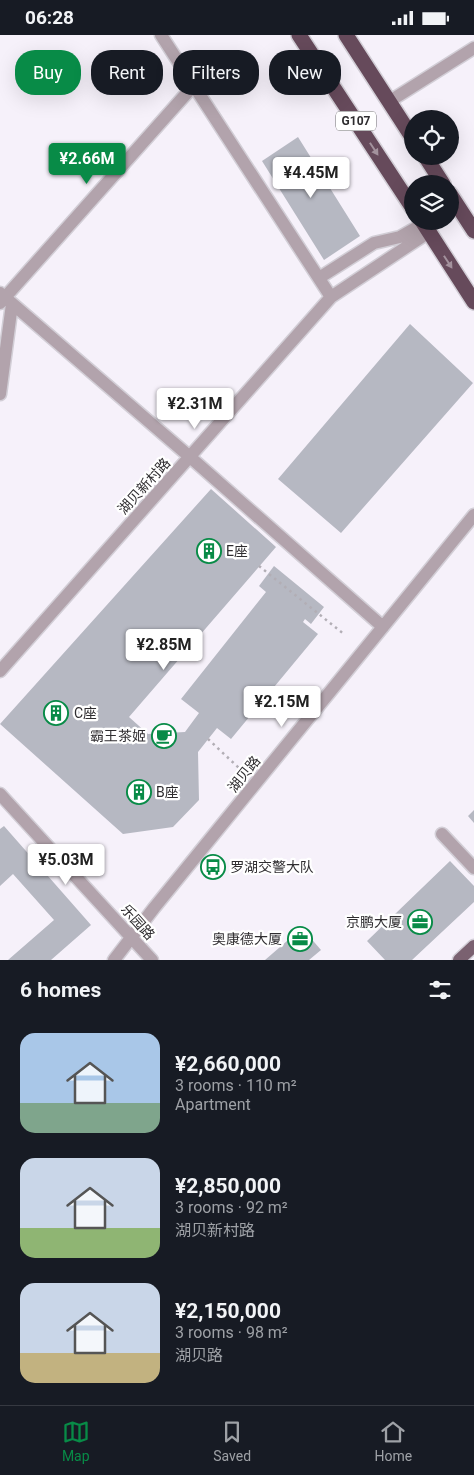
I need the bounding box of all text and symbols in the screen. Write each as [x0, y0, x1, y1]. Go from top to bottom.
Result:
text: 06:28 [25, 6, 74, 29]
chip: Buy [15, 50, 81, 95]
chip: Rent [91, 50, 163, 95]
chip: Filters [173, 50, 259, 95]
chip: New [269, 50, 341, 95]
map controls [404, 110, 459, 230]
button: locate [404, 110, 459, 165]
road number: G107 [336, 111, 376, 130]
one-way arrow [369, 142, 379, 156]
pin: ¥2.66M [46, 143, 128, 185]
text: ¥2.66M [60, 149, 114, 168]
pin: ¥4.45M [270, 156, 352, 199]
text: ¥4.45M [284, 163, 338, 182]
button: layers [404, 175, 459, 230]
one-way arrow [443, 255, 453, 268]
pin: ¥2.31M [154, 387, 236, 430]
text: ¥2.31M [168, 394, 222, 413]
street label: 湖贝新村路 [115, 455, 173, 517]
building icon: E座 [196, 538, 222, 564]
place label: E座 [226, 543, 248, 559]
pin: ¥2.85M [123, 629, 205, 671]
text: ¥2.85M [137, 635, 191, 654]
pin: ¥2.15M [241, 685, 323, 728]
text: ¥2.15M [255, 692, 309, 711]
building icon: C座 [43, 700, 69, 726]
place label: C座 [74, 705, 97, 721]
cafe icon: 霸王茶姬 [151, 723, 177, 749]
place label: 霸王茶姬 [90, 728, 146, 744]
street label: 湖贝路 [225, 753, 263, 795]
building icon: B座 [126, 779, 152, 805]
place label: B座 [156, 784, 179, 800]
pin: ¥5.03M [25, 843, 107, 886]
text: ¥5.03M [39, 850, 93, 869]
bus stop icon: 罗湖交警大队 [200, 854, 226, 880]
place label: 罗湖交警大队 [230, 859, 314, 875]
street label: 乐园路 [118, 901, 158, 943]
office icon: 京鹏大厦 [407, 909, 433, 935]
place label: 京鹏大厦 [346, 914, 402, 930]
office icon: 奥康德大厦 [287, 926, 313, 952]
place label: 奥康德大厦 [212, 931, 282, 947]
icon: filters [426, 976, 454, 1004]
text: 6 homes [20, 978, 101, 1002]
text: ¥2,660,000 [175, 1052, 281, 1076]
icon: home [60, 1053, 120, 1113]
text: 3 rooms · 110 m² [175, 1076, 297, 1095]
text: Apartment [175, 1095, 251, 1114]
text: ¥2,850,000 [175, 1174, 281, 1198]
icon: home [60, 1178, 120, 1238]
text: 3 rooms · 92 m² [175, 1198, 288, 1217]
text: 湖贝新村路 [175, 1221, 255, 1240]
text: ¥2,150,000 [175, 1299, 281, 1323]
icon: home [60, 1303, 120, 1363]
text: 3 rooms · 98 m² [175, 1323, 288, 1342]
text: 湖贝路 [175, 1346, 223, 1365]
tab: Map [62, 1418, 90, 1464]
tab: Saved [213, 1418, 251, 1464]
tab: Home [375, 1418, 412, 1464]

